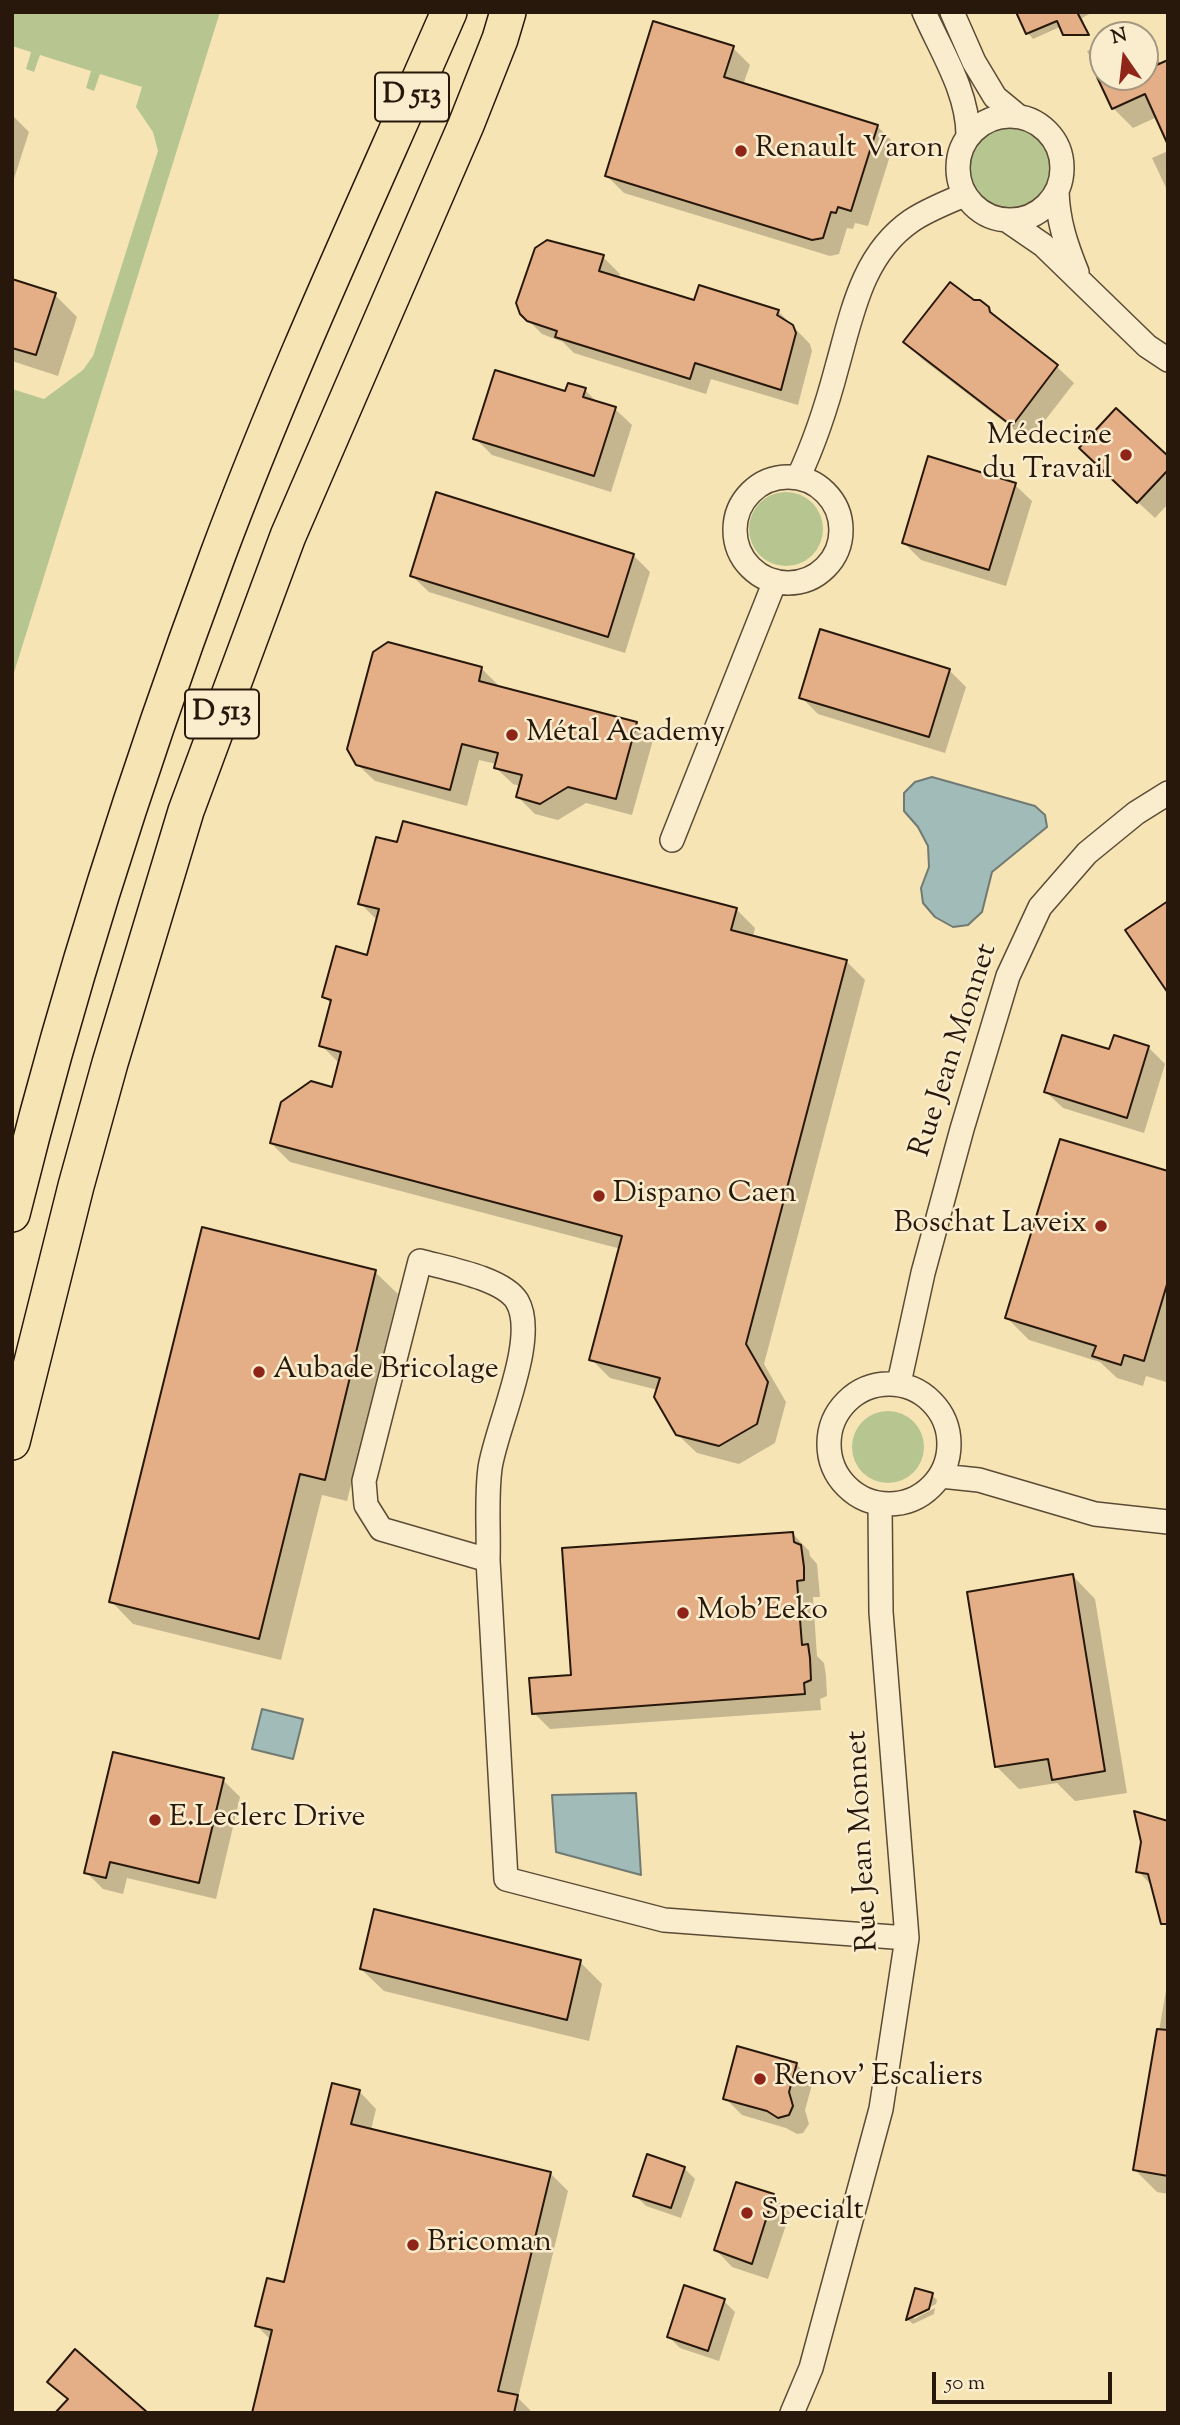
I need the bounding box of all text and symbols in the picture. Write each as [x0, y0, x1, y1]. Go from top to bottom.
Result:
north arrow [1089, 21, 1159, 91]
text: N [1109, 22, 1130, 52]
road number: D 513 [375, 72, 449, 122]
place label: Renault Varon [755, 133, 944, 169]
marker: Renault Varon [733, 143, 749, 159]
place label: Médecine du Travail [982, 420, 1112, 490]
marker: Médecine du Travail [1118, 447, 1134, 463]
road number: D 513 [185, 690, 259, 738]
place label: Métal Academy [526, 717, 725, 753]
marker: Métal Academy [504, 727, 520, 743]
street label: Rue Jean Monnet [905, 940, 1007, 1162]
place label: Dispano Caen [613, 1178, 797, 1214]
marker: Dispano Caen [591, 1188, 607, 1204]
place label: Boschat Laveix [893, 1208, 1087, 1244]
marker: Boschat Laveix [1093, 1218, 1109, 1234]
place label: Aubade Bricolage [273, 1354, 499, 1390]
marker: Aubade Bricolage [251, 1364, 267, 1380]
place label: Mob’Eeko [697, 1595, 828, 1631]
marker: Mob’Eeko [675, 1605, 691, 1621]
street label: Rue Jean Monnet [841, 1729, 889, 1953]
place label: E.Leclerc Drive [169, 1802, 366, 1838]
marker: E.Leclerc Drive [147, 1812, 163, 1828]
place label: Renov' Escaliers [774, 2061, 983, 2097]
marker: Renov' Escaliers [752, 2071, 768, 2087]
place label: Specialt [761, 2195, 864, 2231]
marker: Specialt [739, 2205, 755, 2221]
place label: Bricoman [427, 2227, 552, 2263]
marker: Bricoman [405, 2237, 421, 2253]
scale bar [935, 2358, 1115, 2402]
text: 50 m [945, 2369, 985, 2399]

